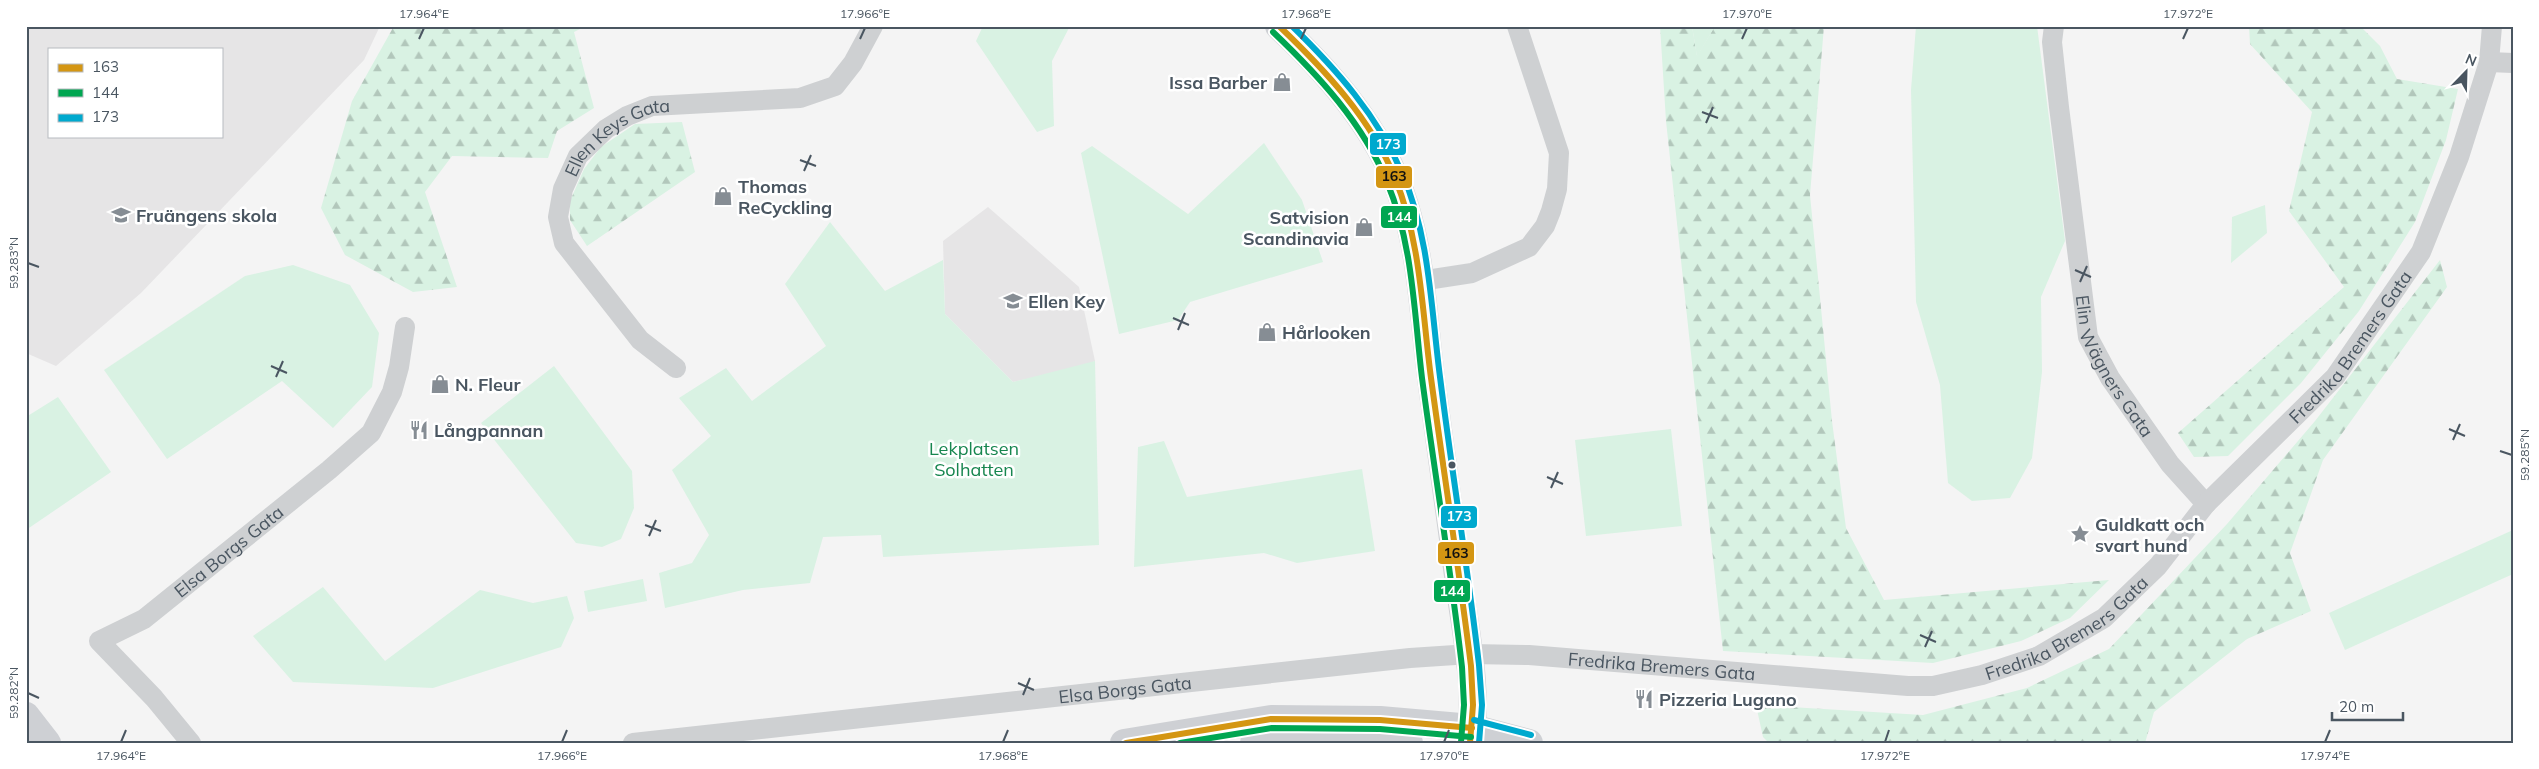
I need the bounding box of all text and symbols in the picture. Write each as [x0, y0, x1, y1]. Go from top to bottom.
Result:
text: 17.964°E [399, 6, 449, 21]
text: 17.966°E [840, 6, 890, 21]
text: 17.968°E [1281, 6, 1331, 21]
text: 17.970°E [1722, 6, 1772, 21]
text: 17.972°E [2163, 6, 2213, 21]
legend [48, 48, 222, 138]
north arrow [2442, 48, 2492, 98]
text: N [2463, 50, 2479, 70]
text: 163 [92, 57, 119, 76]
place label: Issa Barber [1169, 71, 1268, 94]
shop icon: Issa Barber [1271, 71, 1293, 93]
text: 144 [92, 83, 119, 102]
street label: Ellen Keys Gata [559, 94, 671, 180]
text: 173 [92, 107, 119, 126]
line badge: 173 [1369, 132, 1407, 156]
text: 173 [1375, 135, 1401, 153]
line badge: 163 [1375, 165, 1413, 189]
text: 163 [1381, 167, 1407, 185]
place label: Thomas ReCyckling [738, 175, 832, 219]
shop icon: Thomas ReCyckling [712, 185, 734, 207]
school or university icon: Fruängens skola [110, 204, 132, 226]
place label: Fruängens skola [136, 204, 277, 227]
line badge: 144 [1380, 205, 1418, 229]
place label: Satvision Scandinavia [1243, 206, 1349, 250]
text: 144 [1386, 208, 1412, 226]
shop icon: Satvision Scandinavia [1353, 216, 1375, 238]
text: 59.283°N [6, 237, 21, 289]
street label: Fredrika Bremers Gata [2284, 266, 2416, 428]
school or university icon: Ellen Key [1002, 290, 1024, 312]
place label: Ellen Key [1028, 290, 1105, 313]
street label: Elin Wägners Gata [2071, 294, 2159, 441]
shop icon: Hårlooken [1256, 321, 1278, 343]
place label: Hårlooken [1282, 321, 1371, 344]
shop icon: N. Fleur [429, 373, 451, 395]
place label: N. Fleur [455, 373, 522, 396]
restaurant icon: Långpannan [408, 419, 430, 441]
place label: Långpannan [434, 419, 543, 442]
text: 59.285°N [2517, 429, 2532, 481]
park label: Lekplatsen Solhatten [929, 437, 1019, 481]
unlabelled marker [1447, 460, 1457, 470]
street label: Elsa Borgs Gata [169, 500, 288, 602]
line badge: 173 [1440, 505, 1478, 529]
text: 173 [1446, 507, 1472, 525]
place label: Guldkatt och svart hund [2095, 513, 2205, 557]
place icon: Guldkatt och svart hund [2069, 523, 2091, 545]
line badge: 163 [1437, 541, 1475, 565]
text: 163 [1443, 544, 1469, 562]
street label: Fredrika Bremers Gata [1982, 571, 2153, 685]
line badge: 144 [1433, 579, 1471, 603]
text: 144 [1439, 582, 1465, 600]
street label: Fredrika Bremers Gata [1567, 647, 1756, 685]
text: 59.282°N [6, 667, 21, 719]
street label: Elsa Borgs Gata [1057, 670, 1193, 708]
restaurant icon: Pizzeria Lugano [1633, 688, 1655, 710]
place label: Pizzeria Lugano [1659, 688, 1797, 711]
scale bar [2332, 689, 2403, 721]
text: 20 m [2339, 697, 2374, 716]
text: 17.964°E [96, 748, 146, 763]
text: 17.966°E [537, 748, 587, 763]
text: 17.968°E [978, 748, 1028, 763]
text: 17.970°E [1419, 748, 1469, 763]
text: 17.972°E [1860, 748, 1910, 763]
text: 17.974°E [2300, 748, 2350, 763]

